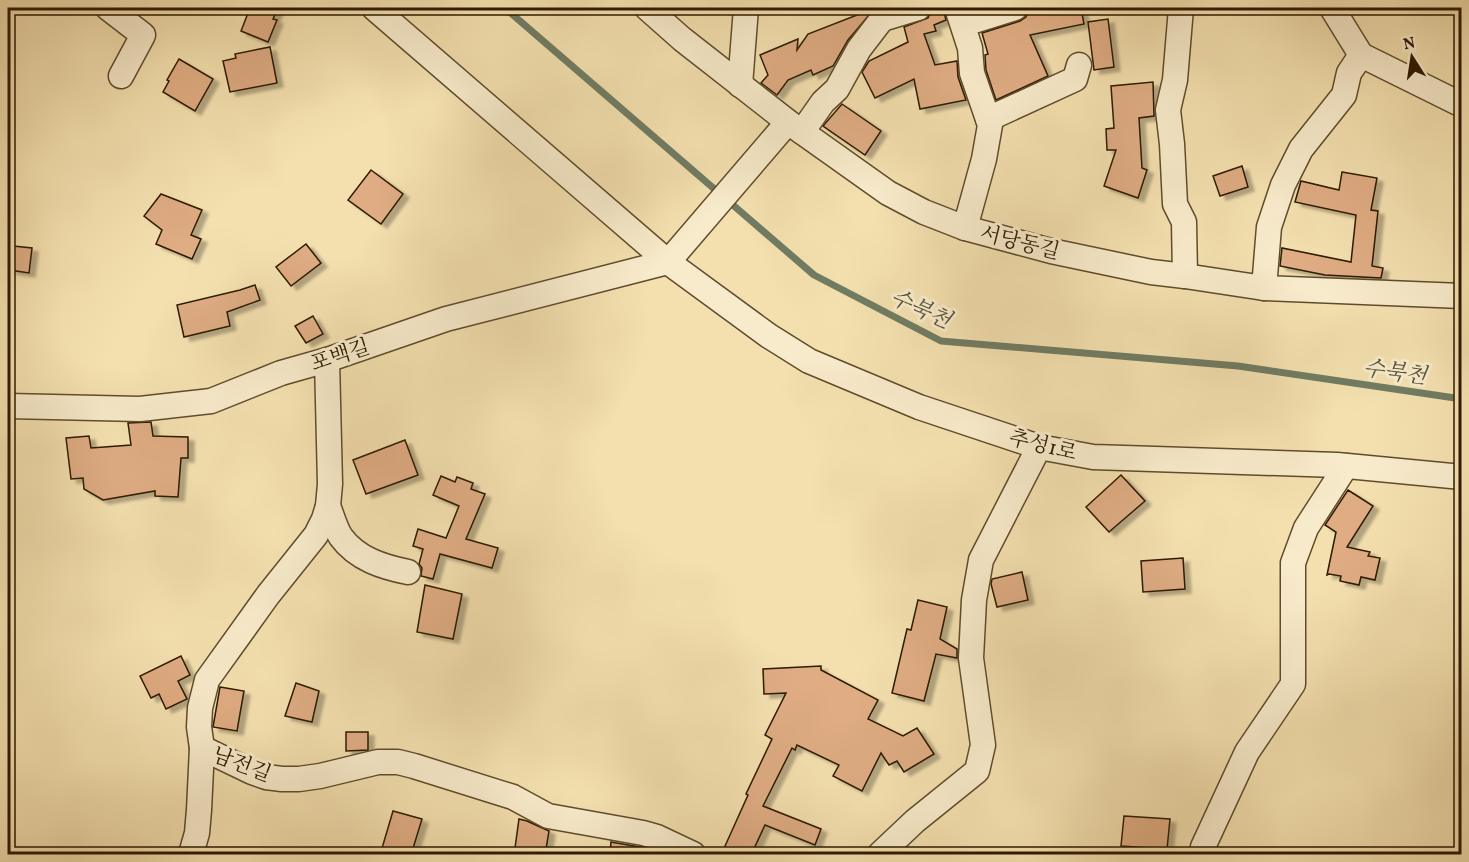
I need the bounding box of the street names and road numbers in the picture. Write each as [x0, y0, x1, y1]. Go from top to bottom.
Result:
street label: 서당동길 [977, 220, 1063, 267]
street label: 포백길 [307, 333, 374, 380]
street label: 추성1로 [1006, 424, 1080, 469]
street label: 남전길 [208, 741, 275, 790]

